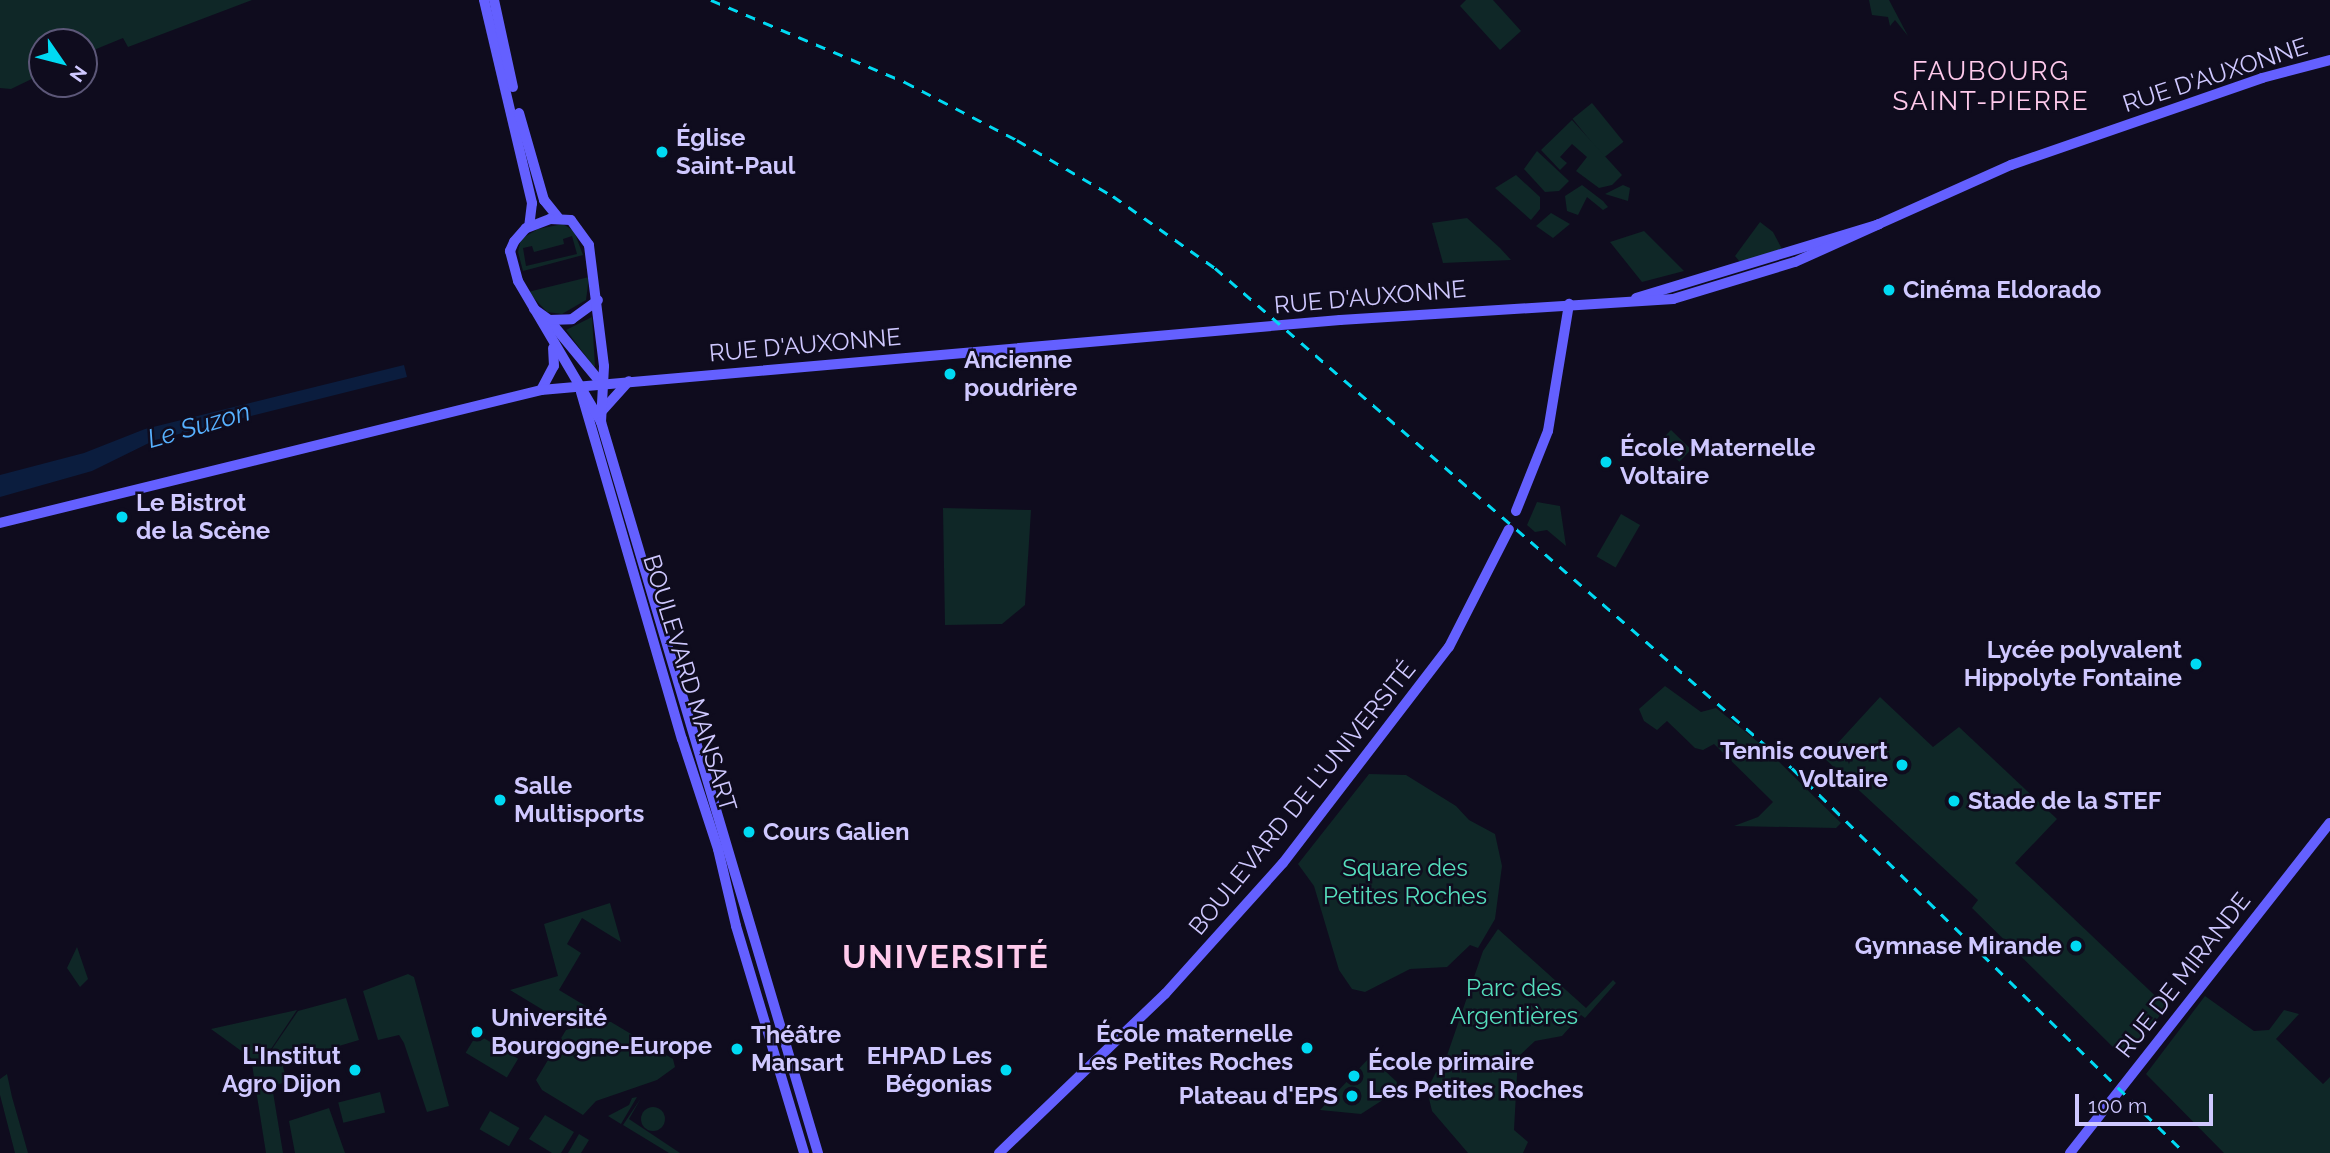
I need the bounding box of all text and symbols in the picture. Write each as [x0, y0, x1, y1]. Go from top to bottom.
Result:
north arrow [28, 28, 98, 98]
street label: RUE D'AUXONNE [2119, 32, 2311, 118]
district label: FAUBOURG SAINT-PIERRE [1894, 56, 2088, 118]
text: N [65, 62, 92, 86]
place label: Église Saint-Paul [676, 124, 795, 180]
marker: Église Saint-Paul [654, 144, 670, 160]
street label: RUE D'AUXONNE [1273, 274, 1467, 320]
place label: Cinéma Eldorado [1903, 276, 2101, 304]
marker: Cinéma Eldorado [1881, 282, 1897, 298]
street label: RUE D'AUXONNE [708, 322, 902, 368]
place label: Ancienne poudrière [964, 346, 1077, 402]
marker: Ancienne poudrière [942, 366, 958, 382]
water label: Le Suzon [144, 396, 254, 456]
place label: École Maternelle Voltaire [1620, 434, 1815, 490]
marker: École Maternelle Voltaire [1598, 454, 1614, 470]
place label: Le Bistrot de la Scène [136, 489, 270, 545]
marker: Le Bistrot de la Scène [114, 509, 130, 525]
street label: BOULEVARD MANSART [637, 551, 743, 815]
place label: Lycée polyvalent Hippolyte Fontaine [1964, 636, 2182, 692]
street label: BOULEVARD DE L'UNIVERSITÉ [1183, 655, 1421, 941]
marker: Lycée polyvalent Hippolyte Fontaine [2188, 656, 2204, 672]
place label: Tennis couvert Voltaire [1720, 737, 1888, 793]
marker: Tennis couvert Voltaire [1894, 757, 1910, 773]
place label: Salle Multisports [514, 772, 644, 828]
place label: Stade de la STEF [1968, 787, 2162, 815]
marker: Salle Multisports [492, 792, 508, 808]
marker: Stade de la STEF [1946, 793, 1962, 809]
place label: Cours Galien [763, 818, 909, 846]
marker: Cours Galien [741, 824, 757, 840]
park label: Square des Petites Roches [1323, 854, 1487, 910]
street label: RUE DE MIRANDE [2110, 887, 2256, 1063]
place label: Gymnase Mirande [1855, 932, 2062, 960]
district label: UNIVERSITÉ [843, 938, 1049, 976]
marker: Gymnase Mirande [2068, 938, 2084, 954]
park label: Parc des Argentières [1450, 974, 1578, 1030]
place label: Université Bourgogne-Europe [491, 1004, 712, 1060]
place label: École maternelle Les Petites Roches [1077, 1020, 1293, 1076]
place label: Théâtre Mansart [751, 1021, 844, 1077]
marker: Université Bourgogne-Europe [469, 1024, 485, 1040]
marker: École maternelle Les Petites Roches [1299, 1040, 1315, 1056]
marker: Théâtre Mansart [729, 1041, 745, 1057]
place label: L'Institut Agro Dijon [222, 1042, 341, 1098]
place label: EHPAD Les Bégonias [867, 1042, 992, 1098]
place label: École primaire Les Petites Roches [1368, 1048, 1584, 1104]
marker: L'Institut Agro Dijon [347, 1062, 363, 1078]
marker: EHPAD Les Bégonias [998, 1062, 1014, 1078]
marker: École primaire Les Petites Roches [1346, 1068, 1362, 1084]
scale bar [2078, 1080, 2216, 1124]
place label: Plateau d'EPS [1179, 1082, 1338, 1110]
marker: Plateau d'EPS [1344, 1088, 1360, 1104]
text: 100 m [2088, 1093, 2147, 1118]

